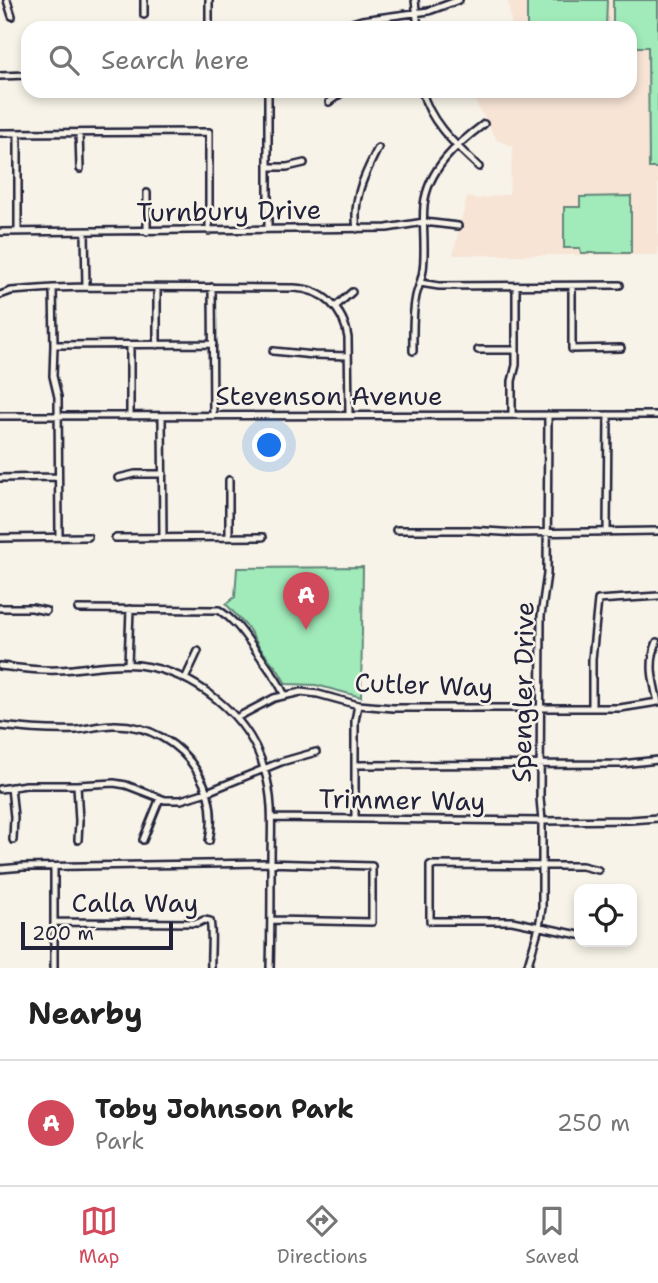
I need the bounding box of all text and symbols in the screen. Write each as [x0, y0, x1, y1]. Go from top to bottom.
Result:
search box [21, 21, 637, 98]
icon: search [45, 41, 83, 79]
text: Search here [101, 42, 250, 77]
street label: Turnbury Drive [136, 191, 322, 230]
street label: Stevenson Avenue [215, 378, 443, 413]
your location [252, 428, 286, 462]
pin: A [283, 572, 329, 630]
street label: Spengler Drive [503, 601, 542, 783]
street label: Cutler Way [354, 665, 494, 704]
street label: Trimmer Way [318, 781, 486, 818]
map controls [574, 884, 637, 947]
button: locate [574, 884, 637, 947]
street label: Calla Way [72, 885, 198, 920]
scale bar [21, 919, 173, 951]
text: 200 m [32, 921, 94, 946]
text: Nearby [28, 993, 143, 1034]
text: Toby Johnson Park [95, 1091, 354, 1126]
text: A [42, 1108, 60, 1138]
text: 250 m [557, 1108, 630, 1138]
text: Park [95, 1126, 144, 1156]
tab: Map [79, 1202, 119, 1269]
tab: Directions [277, 1202, 368, 1269]
tab: Saved [525, 1202, 579, 1269]

